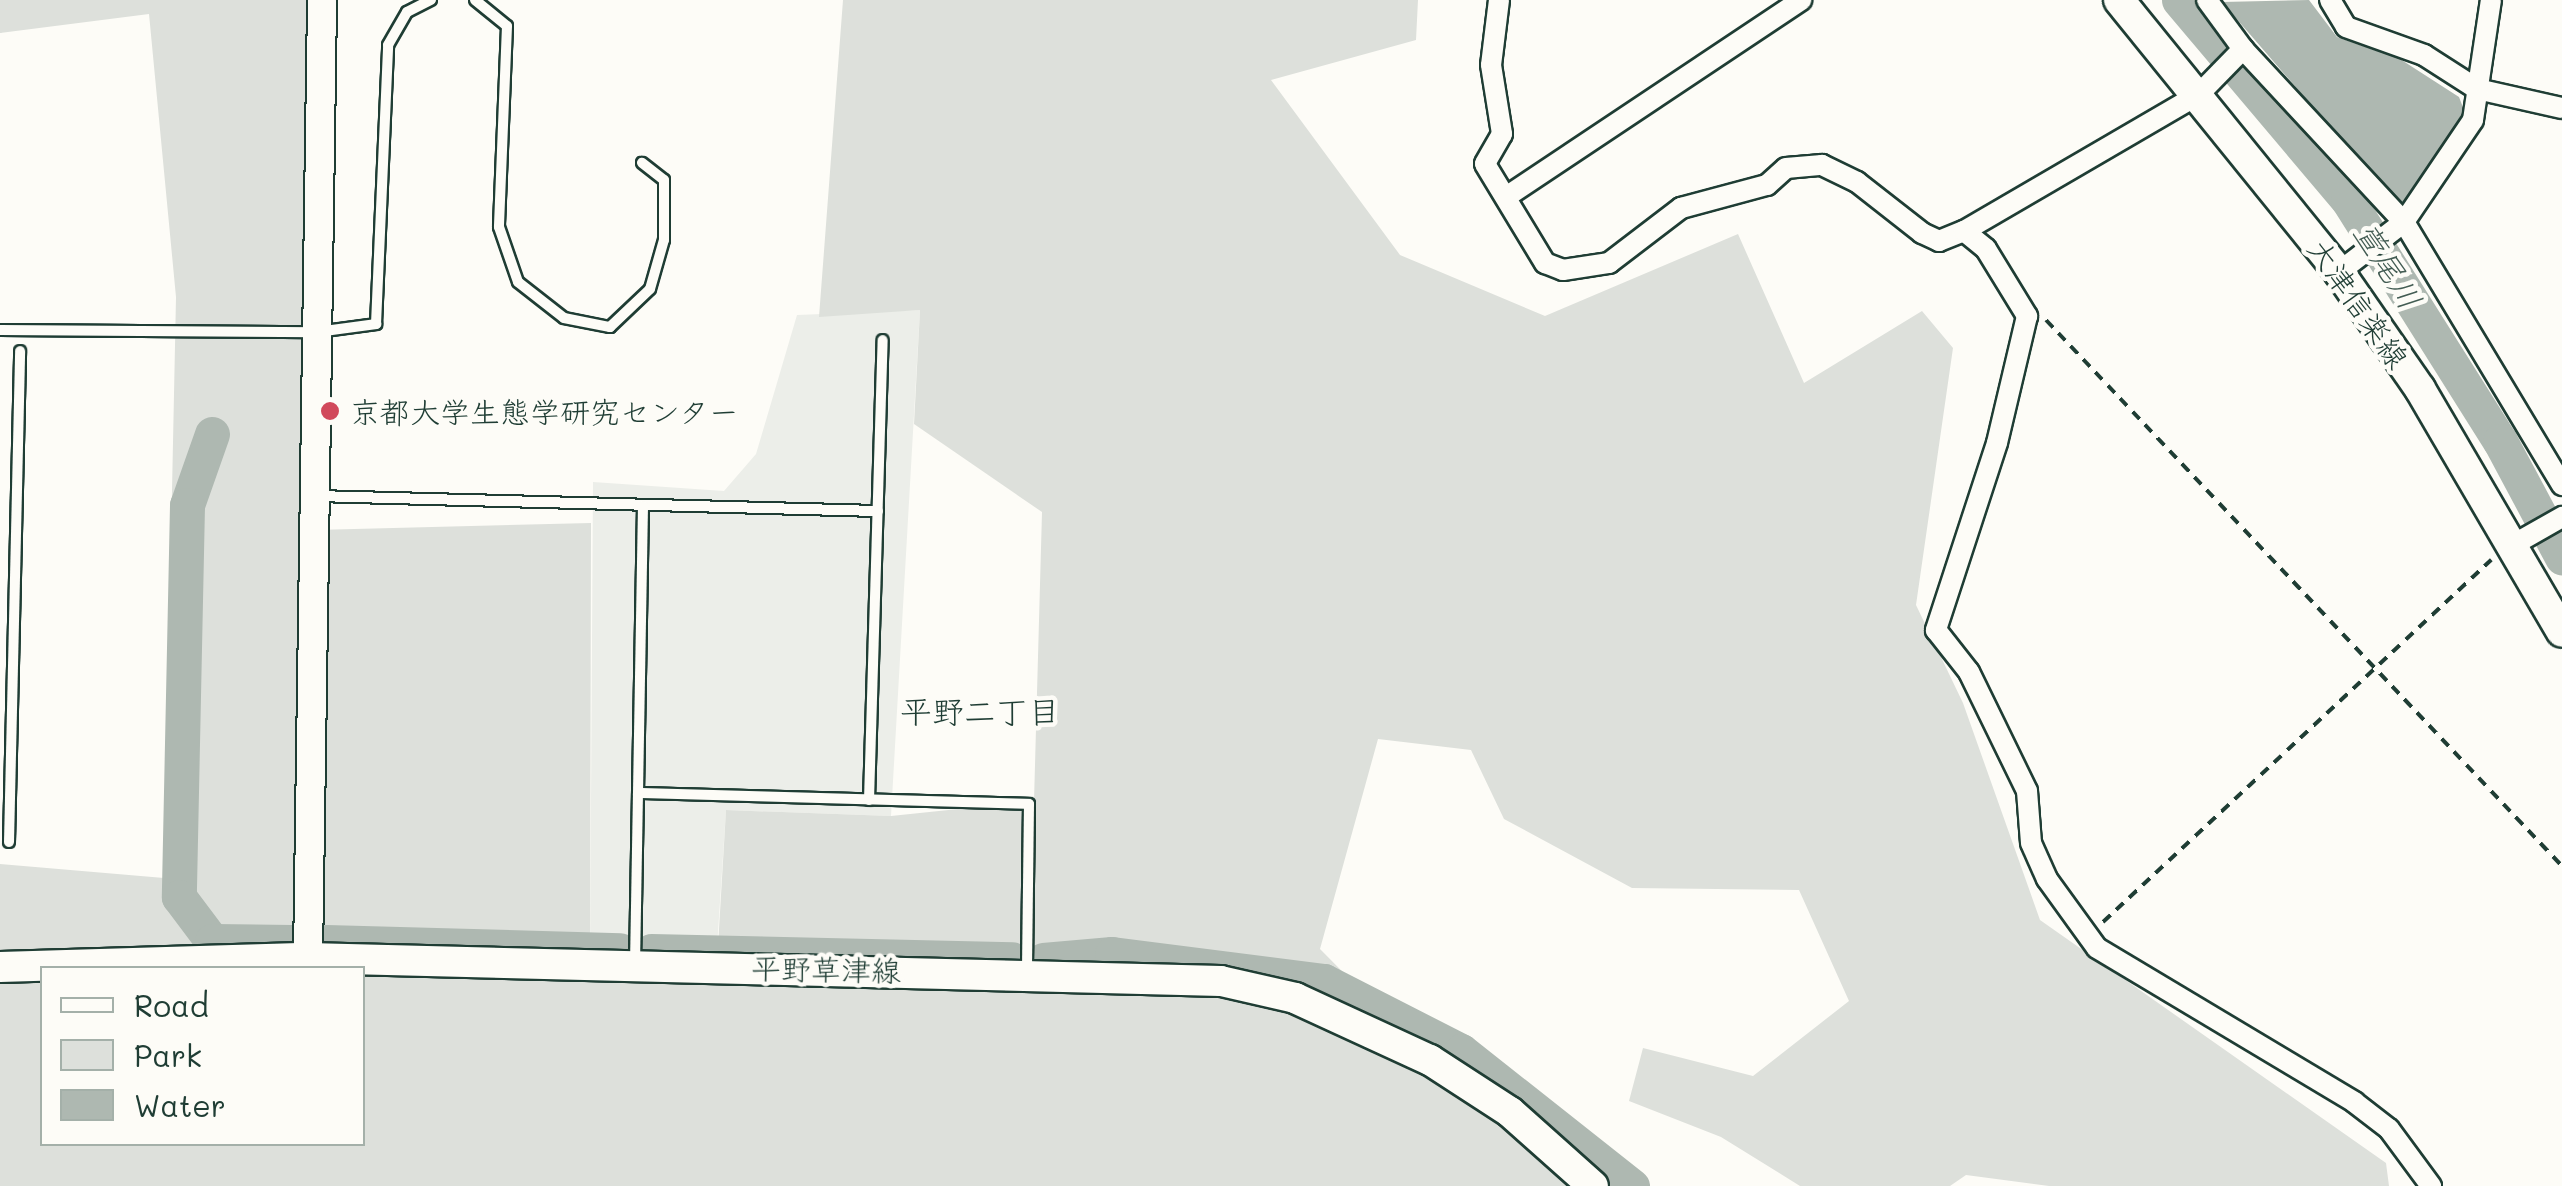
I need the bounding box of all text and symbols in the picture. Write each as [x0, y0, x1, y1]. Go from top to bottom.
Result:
water label: 萱尾川 [2347, 214, 2431, 316]
street label: 大津信楽線 [2301, 231, 2417, 375]
place label: 京都大学生態学研究センター [350, 393, 740, 429]
marker: 京都大学生態学研究センター [319, 400, 341, 422]
district label: 平野二丁目 [900, 691, 1060, 729]
street label: 平野草津線 [751, 950, 901, 988]
legend [40, 966, 365, 1146]
text: Road [134, 985, 209, 1025]
text: Park [134, 1035, 202, 1075]
text: Water [134, 1085, 226, 1125]

